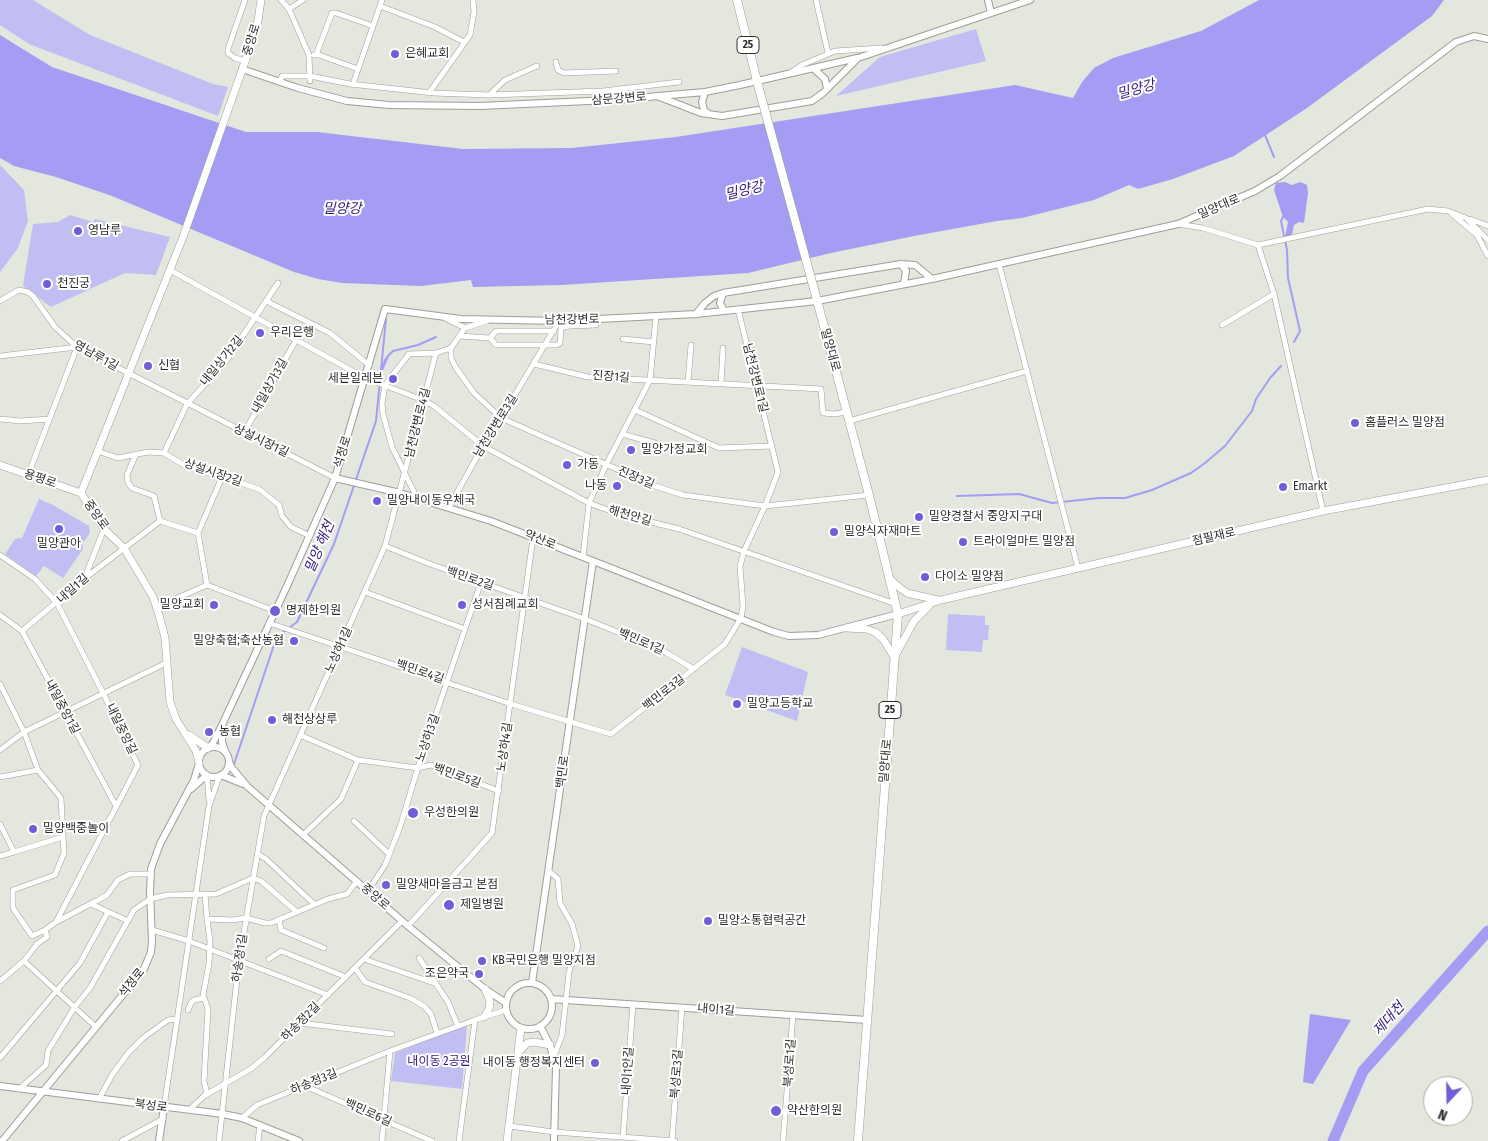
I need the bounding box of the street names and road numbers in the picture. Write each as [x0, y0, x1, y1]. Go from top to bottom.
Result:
street label: 중앙로 [240, 22, 264, 58]
road number: 25 [737, 36, 759, 54]
street label: 삼문강변로 [591, 90, 647, 108]
street label: 밀양대로 [1196, 192, 1242, 222]
street label: 남천강변로 [544, 312, 600, 328]
street label: 밀양대로 [817, 327, 843, 373]
street label: 내일상가2길 [197, 333, 247, 389]
street label: 영남루1길 [71, 338, 121, 374]
street label: 남천강변로1길 [739, 342, 771, 414]
street label: 내일상가3길 [249, 356, 291, 416]
street label: 진장1길 [592, 368, 630, 386]
street label: 남천강변로4길 [402, 386, 434, 460]
street label: 남천강변로3길 [471, 392, 521, 460]
street label: 상설시장1길 [231, 421, 291, 461]
street label: 석정로 [331, 434, 355, 470]
street label: 상설시장2길 [182, 456, 244, 490]
street label: 진장3길 [615, 464, 657, 492]
street label: 용평로 [22, 467, 58, 491]
street label: 중앙로 [81, 497, 111, 533]
street label: 해천안길 [607, 503, 653, 529]
street label: 점필재로 [1191, 525, 1237, 549]
street label: 약산로 [522, 527, 558, 553]
street label: 백민로2길 [444, 564, 496, 594]
street label: 내일1길 [54, 571, 92, 607]
street label: 노상하1길 [322, 625, 356, 675]
street label: 백민로1길 [616, 626, 666, 658]
street label: 백민로4길 [394, 657, 446, 687]
street label: 백민로3길 [640, 672, 688, 714]
street label: 내일중앙1길 [42, 677, 82, 737]
street label: 내일중앙길 [102, 701, 140, 757]
road number: 25 [879, 702, 901, 718]
street label: 노상하3길 [413, 712, 443, 764]
street label: 노상하4길 [494, 721, 516, 773]
street label: 밀양대로 [877, 738, 895, 784]
street label: 백민로 [554, 755, 572, 789]
street label: 백민로5길 [431, 761, 483, 791]
street label: 중앙로 [358, 881, 392, 913]
street label: 하송정1길 [229, 933, 251, 983]
street label: 석정로 [116, 966, 148, 1000]
street label: 하송정2길 [278, 999, 324, 1045]
street label: 내이1길 [697, 1001, 735, 1019]
street label: 북성로1길 [781, 1038, 799, 1088]
street label: 내이1안길 [619, 1046, 637, 1096]
street label: 북성로3길 [668, 1049, 686, 1099]
street label: 하송정3길 [288, 1066, 340, 1098]
street label: 백민로6길 [342, 1096, 394, 1130]
street label: 북성로 [134, 1097, 168, 1115]

